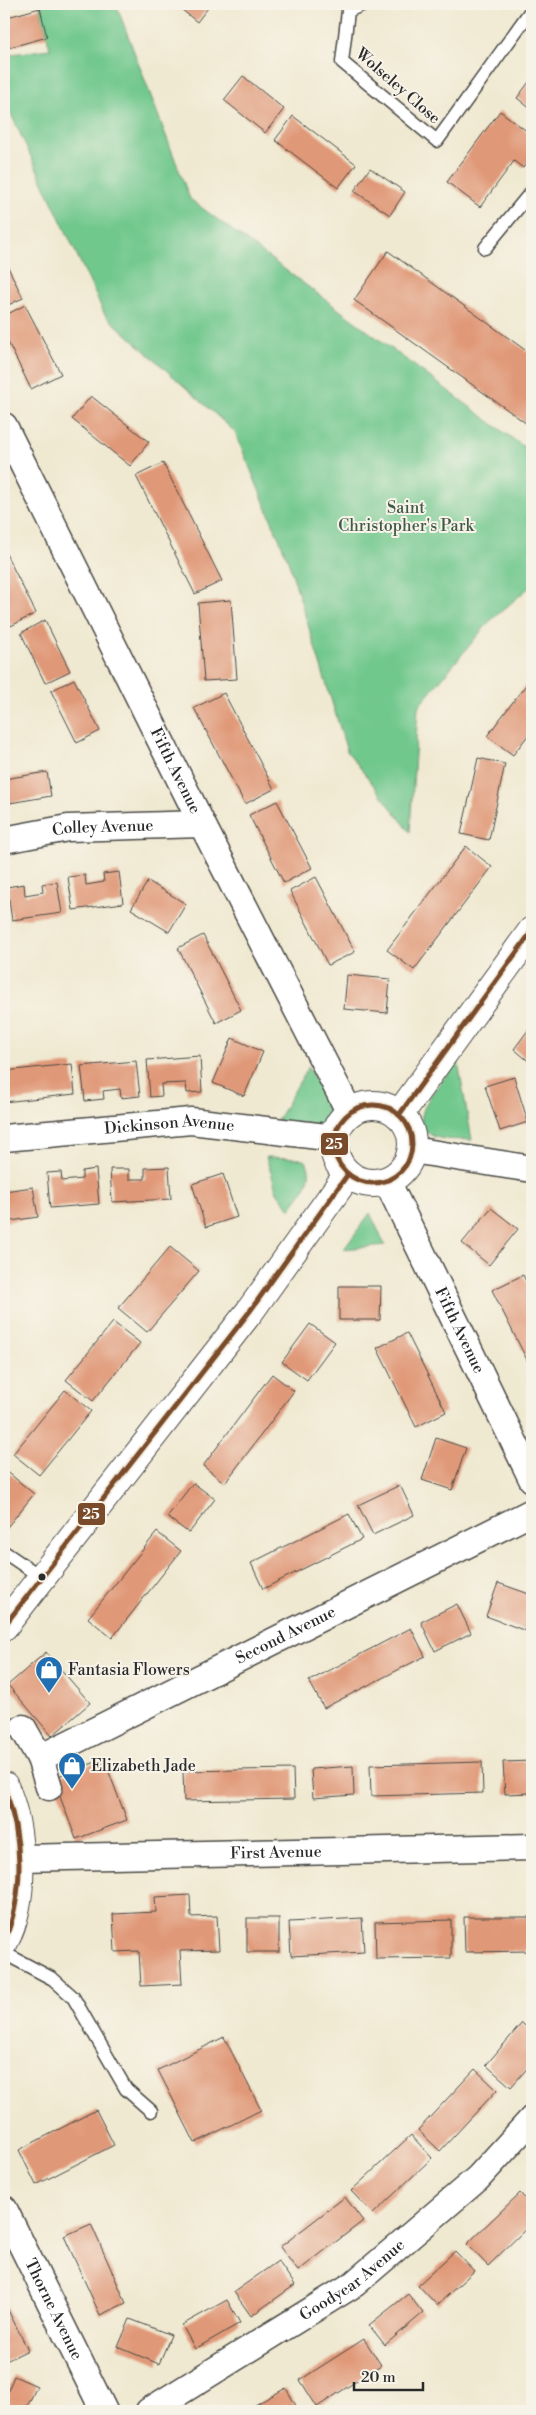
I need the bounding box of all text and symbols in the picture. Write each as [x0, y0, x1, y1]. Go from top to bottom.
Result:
street label: Wolseley Close [351, 43, 445, 128]
park label: Saint Christopher's Park [338, 498, 475, 536]
street label: Fifth Avenue [146, 724, 205, 817]
street label: Colley Avenue [51, 815, 154, 841]
street label: Dickinson Avenue [103, 1111, 235, 1139]
line badge: 25 [320, 1132, 349, 1156]
text: 25 [325, 1136, 343, 1154]
street label: Fifth Avenue [430, 1284, 489, 1377]
line badge: 25 [77, 1502, 106, 1526]
text: 25 [82, 1506, 100, 1524]
unlabelled marker [37, 1572, 47, 1582]
street label: Second Avenue [232, 1602, 339, 1669]
shop icon: Fantasia Flowers [34, 1655, 64, 1694]
place label: Fantasia Flowers [68, 1660, 190, 1680]
shop icon: Elizabeth Jade [57, 1751, 87, 1790]
place label: Elizabeth Jade [91, 1756, 196, 1776]
street label: First Avenue [230, 1842, 322, 1863]
street label: Goodyear Avenue [296, 2235, 409, 2325]
street label: Thorne Avenue [20, 2255, 87, 2363]
scale bar [354, 2360, 422, 2392]
text: 20 m [361, 2368, 396, 2387]

